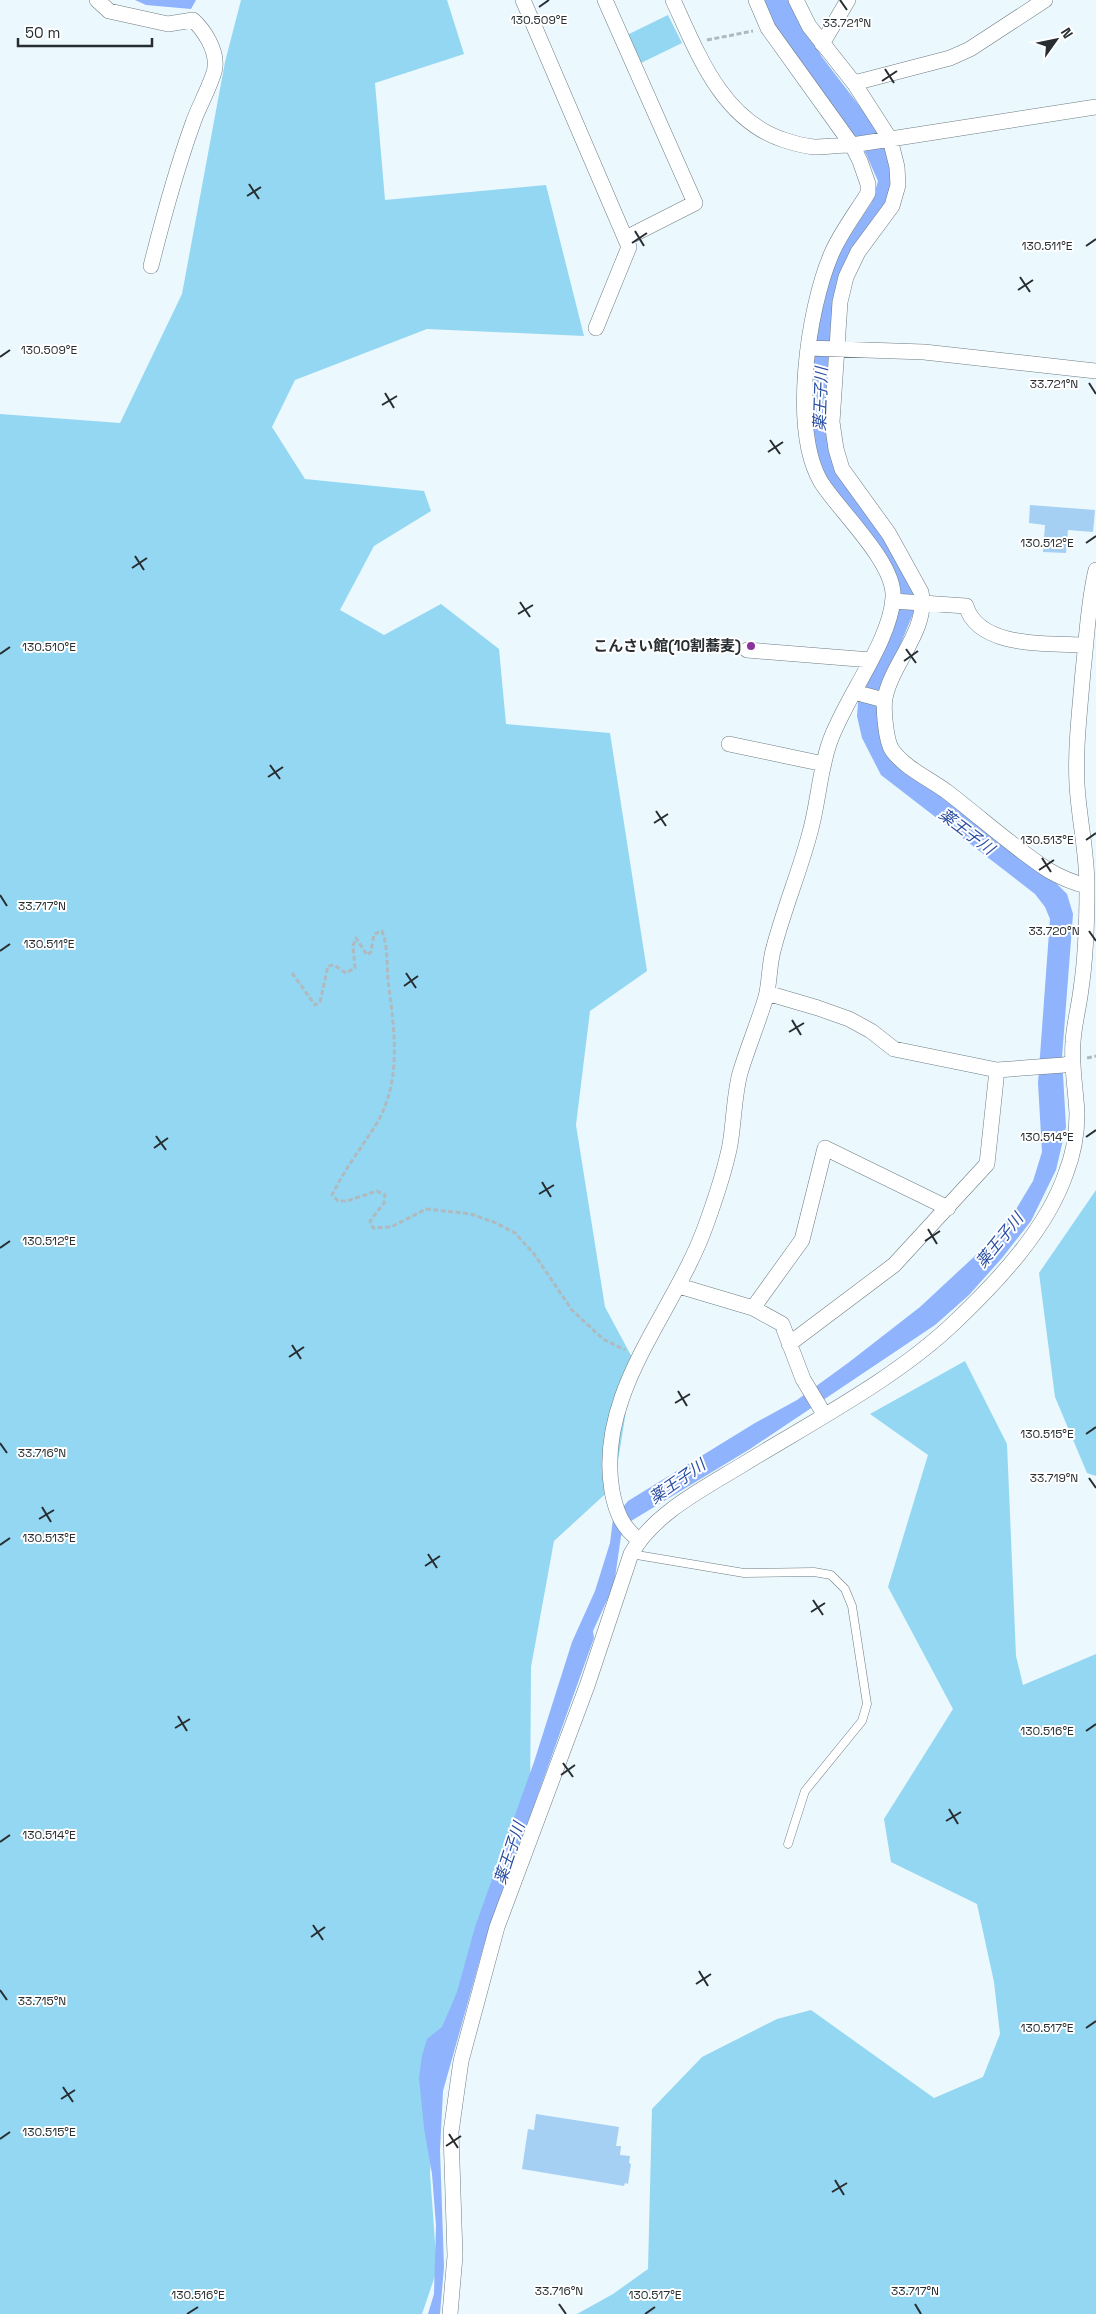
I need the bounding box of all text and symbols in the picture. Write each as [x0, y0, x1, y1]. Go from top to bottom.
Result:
text: 130.509°E [511, 12, 567, 28]
scale bar [18, 15, 151, 47]
text: 33.721°N [823, 15, 871, 31]
north arrow [1031, 15, 1081, 65]
text: 50 m [25, 23, 60, 42]
text: N [1057, 24, 1077, 42]
text: 130.511°E [1021, 238, 1073, 254]
text: 130.509°E [21, 342, 77, 358]
water label: 薬王子川 [809, 365, 832, 431]
text: 33.721°N [1030, 376, 1078, 392]
text: 130.512°E [1020, 535, 1074, 551]
place label: こんさい館(10割蕎麦) [593, 636, 741, 655]
text: 130.510°E [22, 639, 76, 655]
marker: こんさい館(10割蕎麦) [745, 640, 757, 652]
water label: 薬王子川 [935, 804, 1000, 860]
text: 130.513°E [1020, 832, 1074, 848]
text: 33.717°N [18, 898, 66, 914]
text: 33.720°N [1028, 923, 1080, 939]
text: 130.511°E [23, 936, 75, 952]
text: 130.514°E [1020, 1129, 1074, 1145]
water label: 薬王子川 [971, 1207, 1029, 1272]
text: 130.512°E [22, 1233, 76, 1249]
text: 130.515°E [1020, 1426, 1074, 1442]
text: 33.716°N [18, 1445, 66, 1461]
water label: 薬王子川 [645, 1453, 711, 1508]
text: 33.719°N [1030, 1470, 1078, 1486]
text: 130.513°E [22, 1530, 76, 1546]
text: 130.516°E [1020, 1723, 1074, 1739]
water label: 薬王子川 [490, 1818, 530, 1887]
text: 130.514°E [22, 1827, 76, 1843]
text: 33.715°N [18, 1993, 66, 2009]
text: 130.517°E [1021, 2020, 1074, 2036]
text: 130.515°E [22, 2124, 76, 2140]
text: 33.716°N [535, 2283, 583, 2299]
text: 33.717°N [891, 2283, 939, 2299]
text: 130.516°E [171, 2287, 225, 2303]
text: 130.517°E [629, 2287, 682, 2303]

